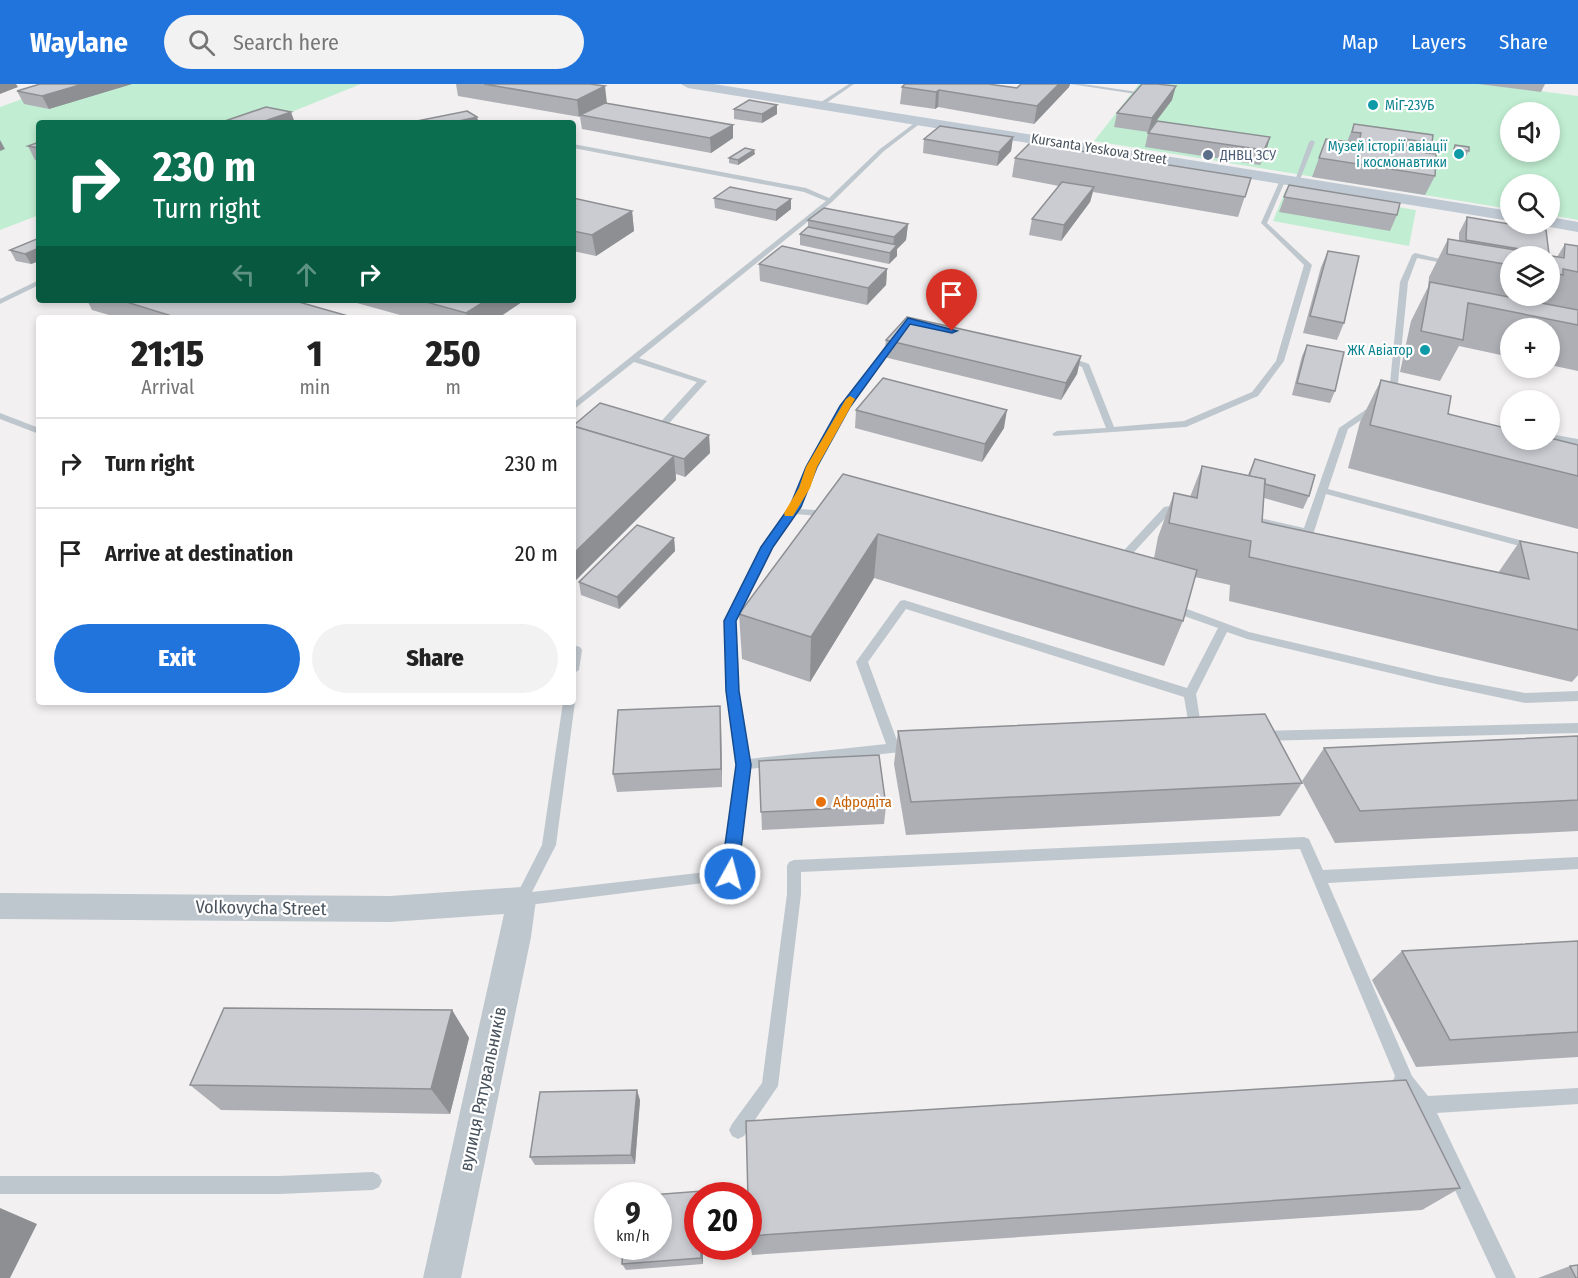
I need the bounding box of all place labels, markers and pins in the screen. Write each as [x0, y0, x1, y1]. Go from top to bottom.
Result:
place label: МіГ-23УБ [1385, 97, 1434, 114]
marker: МіГ-23УБ [1366, 98, 1380, 112]
place label: Музей історії авіації і космонавтики [1328, 138, 1447, 171]
place label: ДНВЦ ЗСУ [1219, 147, 1276, 164]
marker: Музей історії авіації і космонавтики [1452, 147, 1466, 161]
marker: ДНВЦ ЗСУ [1201, 148, 1215, 162]
pin [926, 269, 977, 331]
place label: ЖК Авіатор [1347, 342, 1413, 359]
marker: ЖК Авіатор [1418, 343, 1432, 357]
place label: Афродіта [833, 793, 892, 811]
marker: Афродіта [814, 795, 828, 809]

